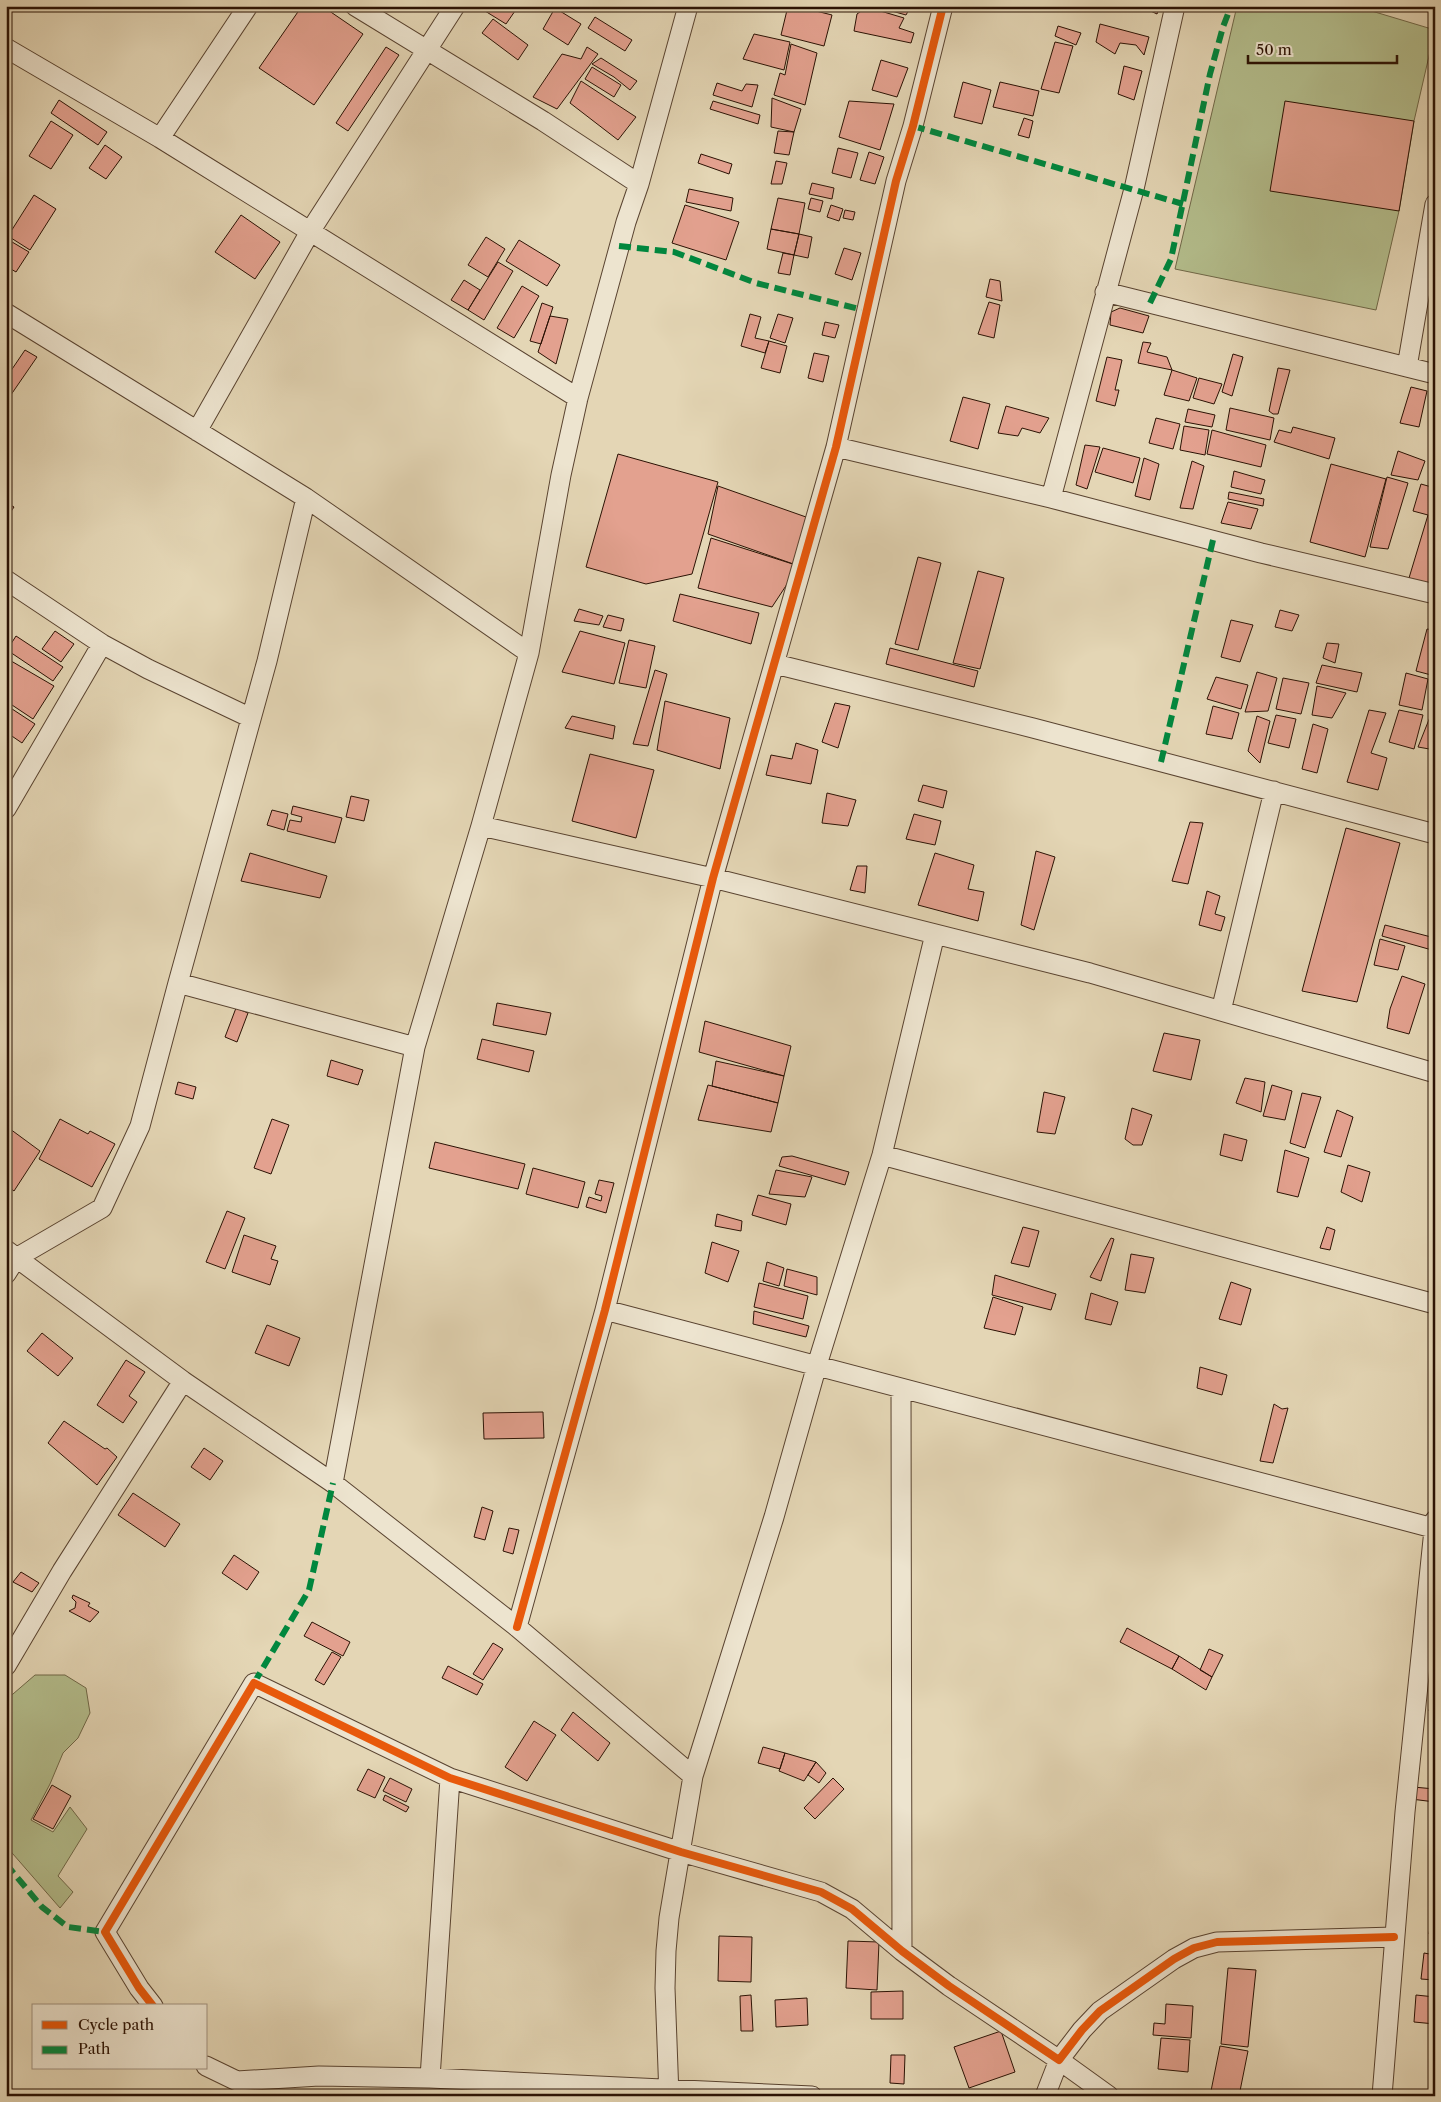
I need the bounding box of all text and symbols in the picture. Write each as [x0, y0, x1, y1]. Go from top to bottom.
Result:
scale bar [1248, 32, 1397, 64]
text: 50 m [1256, 40, 1292, 59]
legend [32, 2004, 208, 2070]
text: Cycle path [78, 2015, 155, 2034]
text: Path [78, 2039, 111, 2058]

